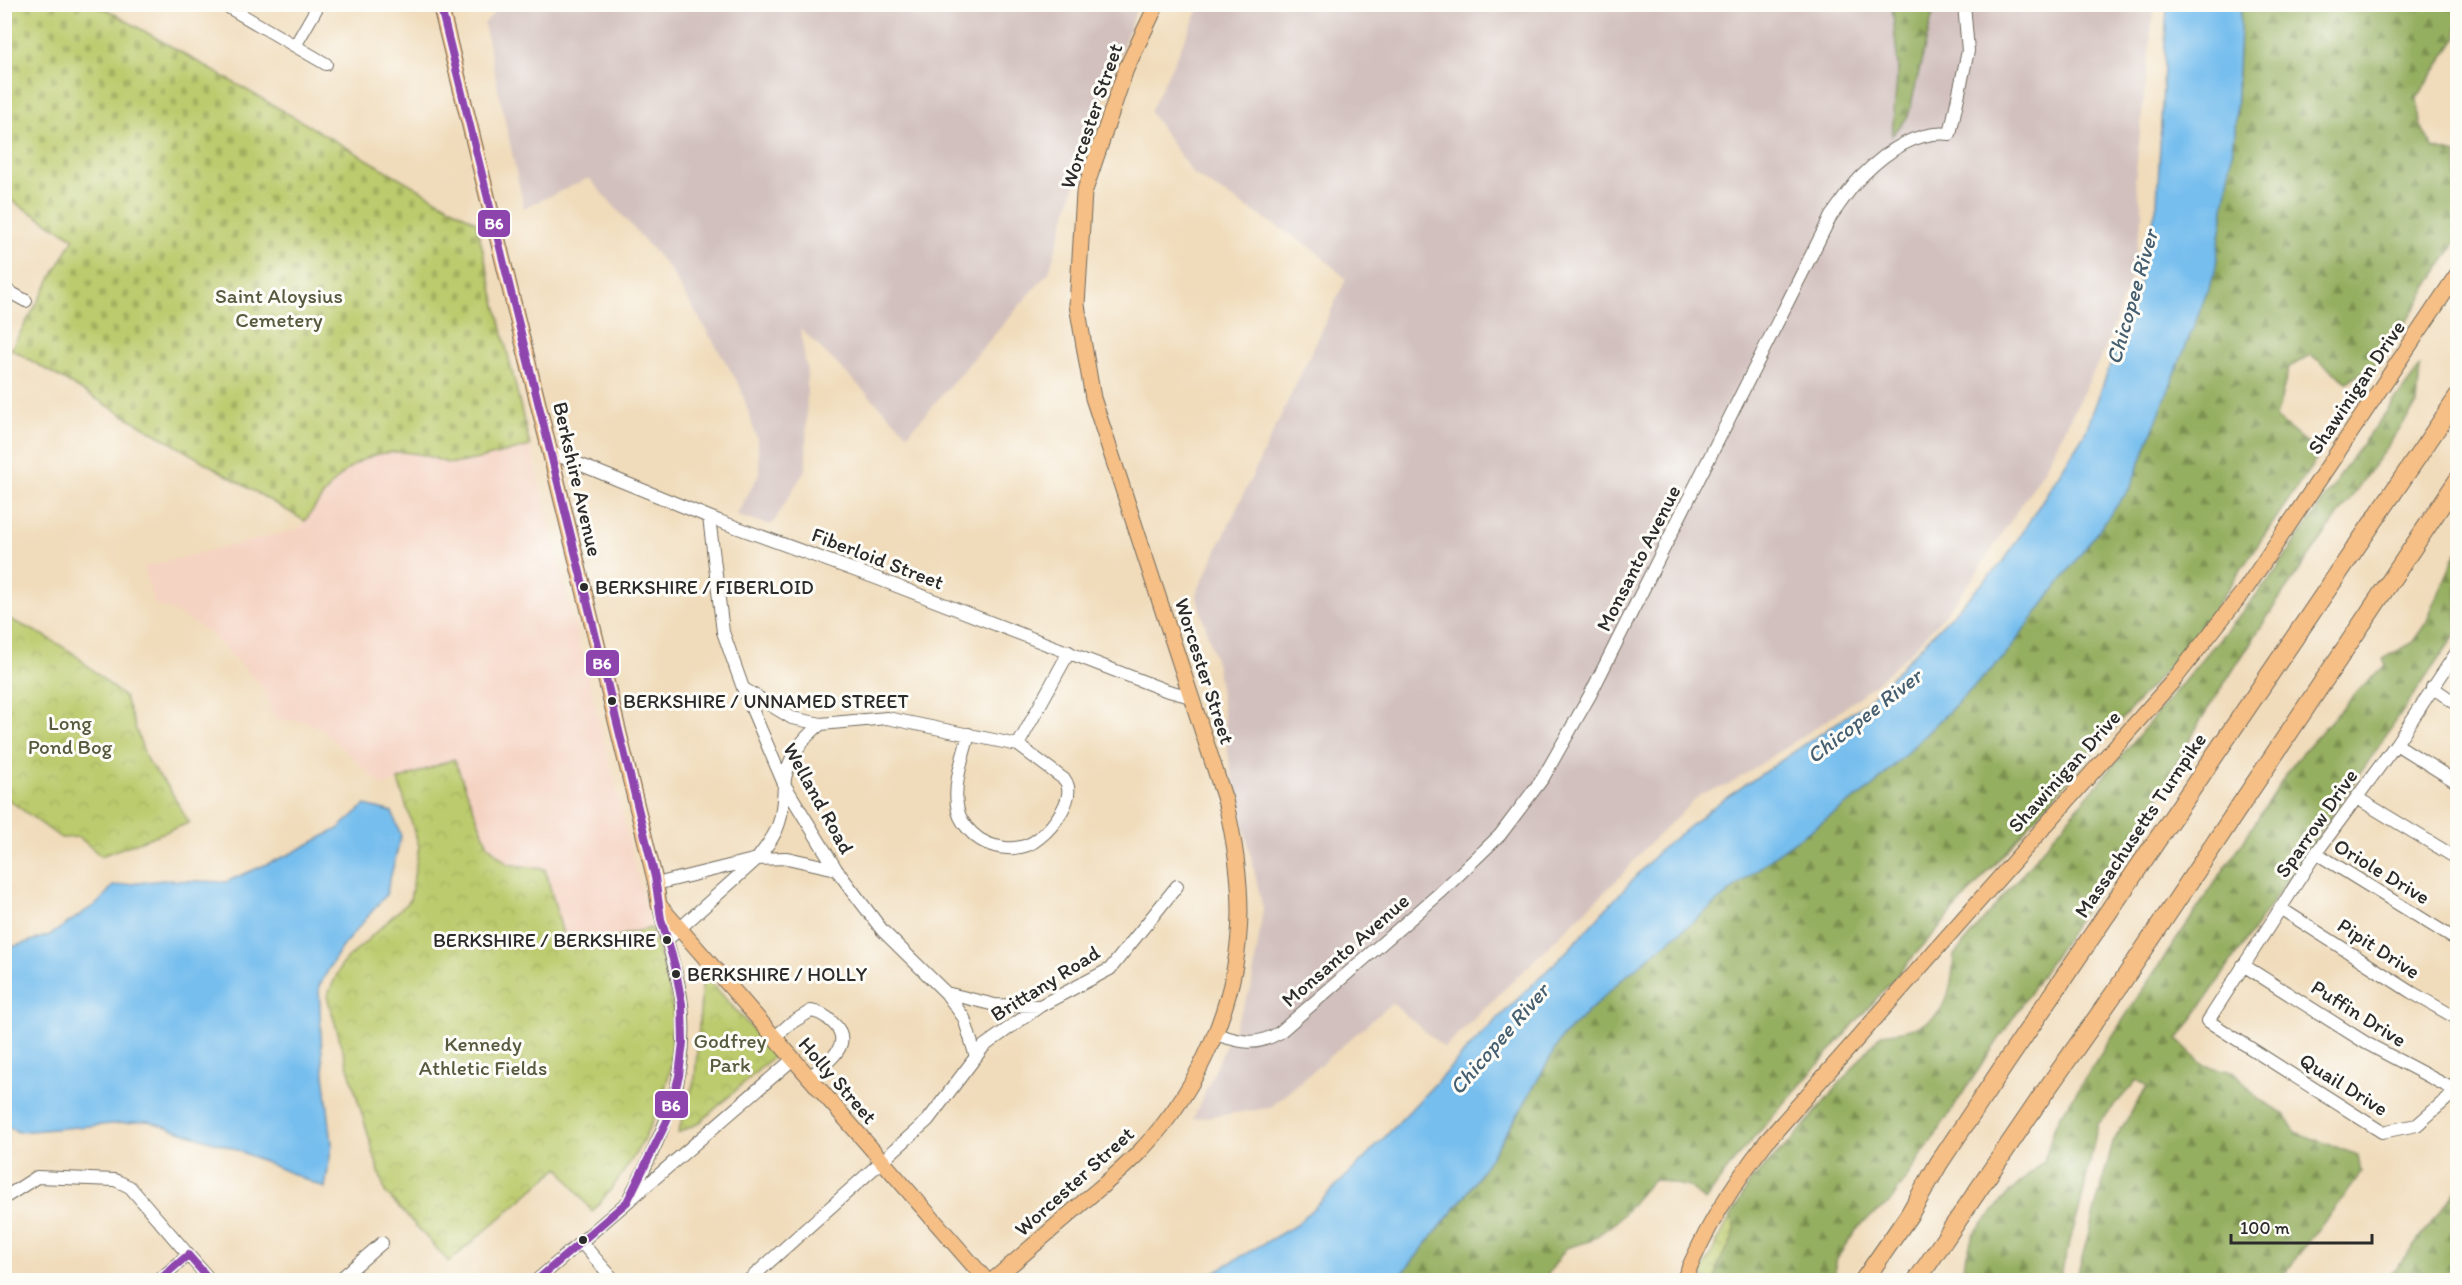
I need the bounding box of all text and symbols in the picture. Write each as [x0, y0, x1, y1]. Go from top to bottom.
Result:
street label: Worcester Street [1054, 40, 1128, 192]
line badge: B6 [477, 209, 511, 238]
text: B6 [485, 214, 504, 233]
water label: Chicopee River [2100, 224, 2165, 367]
park label: Saint Aloysius Cemetery [215, 283, 343, 332]
street label: Shawinigan Drive [2302, 315, 2410, 459]
street label: Berkshire Avenue [548, 399, 608, 559]
street label: Monsanto Avenue [1590, 481, 1686, 635]
street label: Fiberloid Street [809, 521, 948, 595]
place label: BERKSHIRE / FIBERLOID [595, 575, 814, 599]
marker: BERKSHIRE / FIBERLOID [578, 581, 590, 593]
street label: Worcester Street [1170, 595, 1240, 747]
line badge: B6 [585, 649, 620, 677]
text: B6 [593, 654, 612, 673]
water label: Chicopee River [1801, 661, 1929, 769]
place label: BERKSHIRE / UNNAMED STREET [623, 689, 909, 713]
marker: BERKSHIRE / UNNAMED STREET [606, 695, 618, 707]
street label: Shawinigan Drive [2002, 705, 2126, 837]
park label: Long Pond Bog [28, 710, 113, 759]
street label: Massachusetts Turnpike [2069, 728, 2211, 922]
street label: Welland Road [778, 738, 860, 858]
street label: Sparrow Drive [2269, 764, 2363, 882]
street label: Oriole Drive [2329, 833, 2435, 909]
street label: Monsanto Avenue [1276, 888, 1414, 1012]
street label: Pipit Drive [2333, 912, 2425, 984]
place label: BERKSHIRE / BERKSHIRE [433, 928, 656, 952]
marker: BERKSHIRE / BERKSHIRE [661, 934, 673, 946]
street label: Brittany Road [986, 939, 1105, 1027]
place label: BERKSHIRE / HOLLY [687, 962, 868, 986]
marker: BERKSHIRE / HOLLY [670, 968, 682, 980]
street label: Puffin Drive [2307, 974, 2411, 1052]
water label: Chicopee River [1443, 976, 1556, 1100]
park label: Godfrey Park [694, 1028, 767, 1077]
park label: Kennedy Athletic Fields [419, 1031, 547, 1080]
street label: Holly Street [793, 1031, 883, 1129]
street label: Quail Drive [2295, 1047, 2393, 1121]
line badge: B6 [654, 1090, 689, 1119]
text: B6 [662, 1096, 681, 1115]
street label: Worcester Street [1009, 1121, 1139, 1241]
scale bar [2231, 1207, 2372, 1245]
text: 100 m [2240, 1217, 2290, 1239]
unlabelled marker [577, 1234, 589, 1246]

